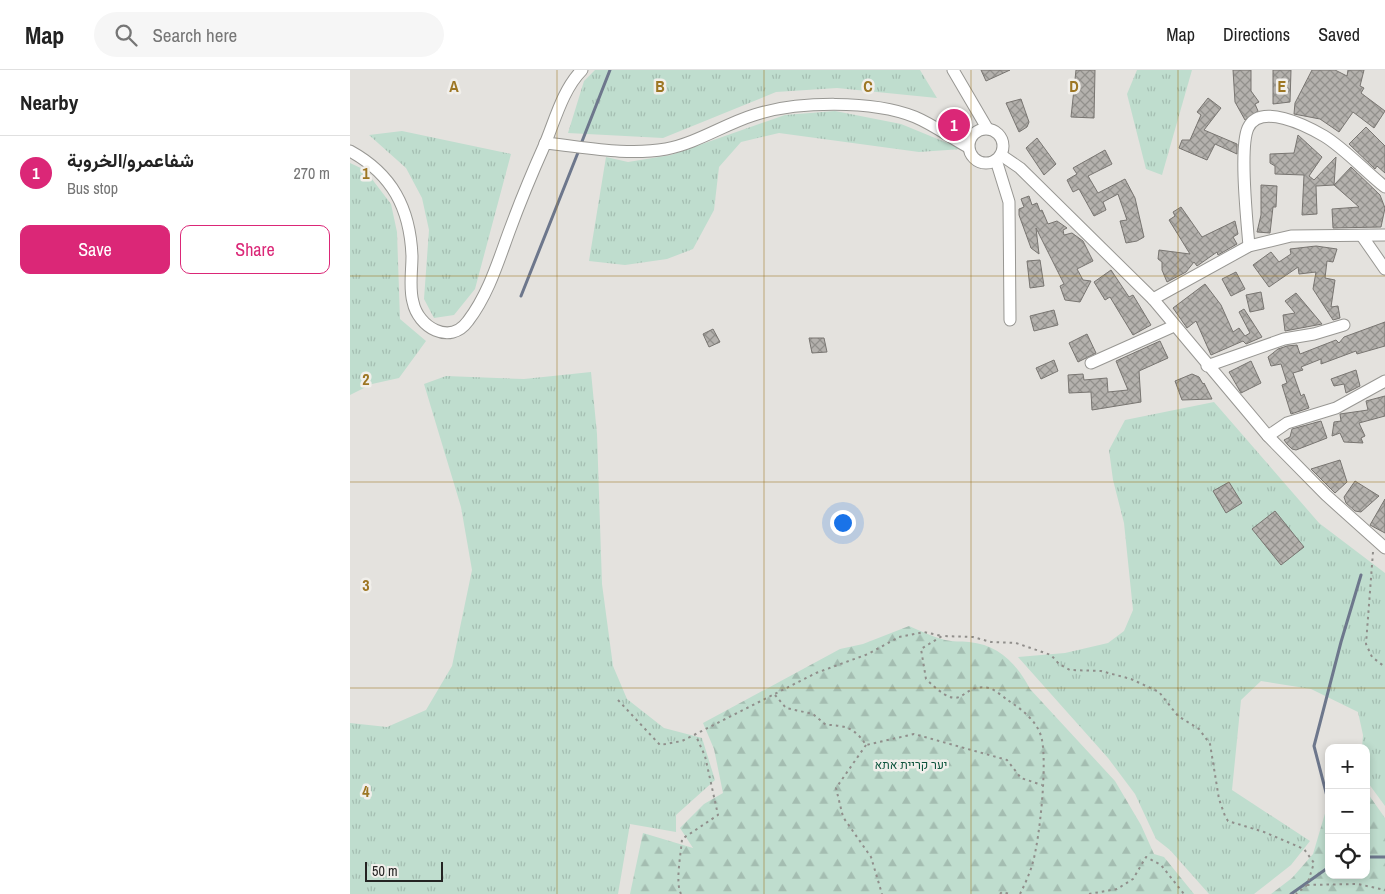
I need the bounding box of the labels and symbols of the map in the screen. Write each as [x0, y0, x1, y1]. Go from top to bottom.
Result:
text: A [449, 75, 459, 97]
text: B [655, 75, 665, 97]
text: C [863, 75, 873, 97]
text: D [1069, 75, 1079, 97]
text: E [1278, 75, 1287, 97]
pin: 1 [938, 106, 970, 144]
text: 1 [362, 162, 370, 184]
text: 2 [362, 368, 370, 390]
your location [830, 510, 856, 536]
text: 3 [362, 574, 370, 596]
park label: יער קריית אתא [875, 757, 947, 773]
text: 4 [362, 780, 370, 802]
scale bar [365, 859, 442, 882]

